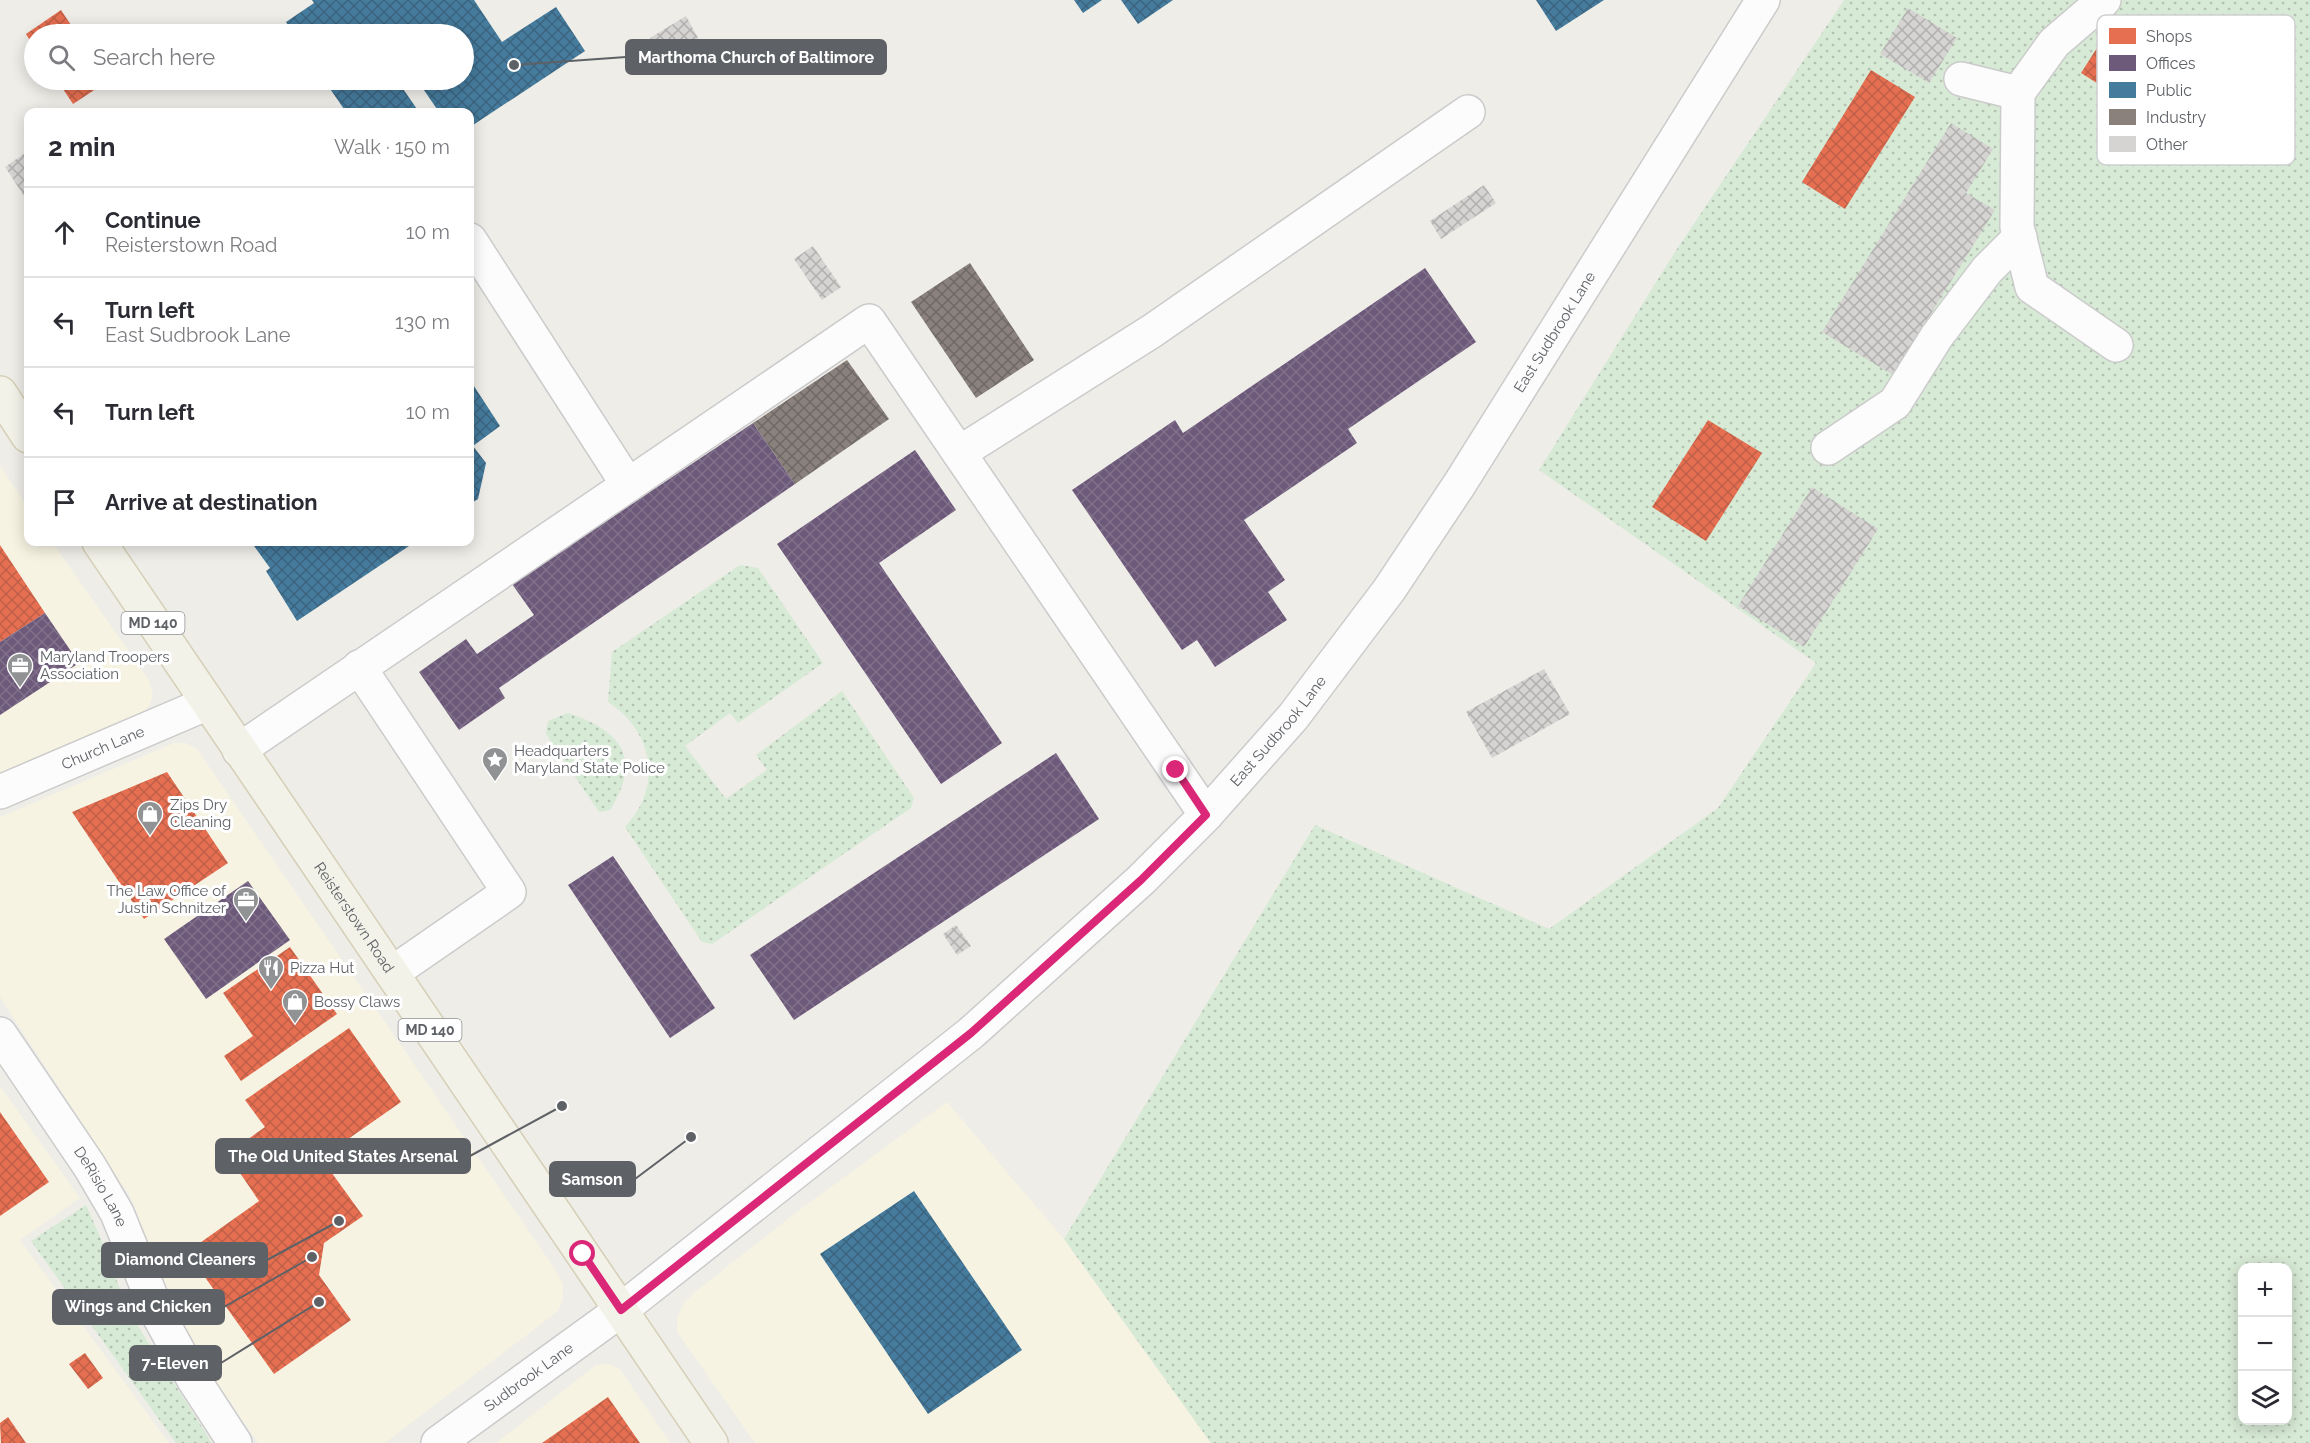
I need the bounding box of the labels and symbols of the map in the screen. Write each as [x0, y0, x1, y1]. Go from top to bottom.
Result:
legend [2097, 15, 2295, 165]
text: Shops [2146, 27, 2192, 46]
callout: Marthoma Church of Baltimore [626, 40, 886, 74]
text: Marthoma Church of Baltimore [638, 48, 875, 67]
text: Offices [2146, 54, 2196, 73]
text: Public [2146, 81, 2192, 100]
text: Industry [2146, 108, 2206, 127]
text: Other [2146, 135, 2188, 154]
street label: East Sudbrook Lane [1510, 268, 1599, 396]
road number: MD 140 [122, 612, 184, 634]
place label: Maryland Troopers Association [40, 648, 170, 683]
office icon: Maryland Troopers Association [5, 651, 35, 689]
street label: East Sudbrook Lane [1227, 672, 1330, 790]
street label: Church Lane [59, 722, 147, 774]
place label: Headquarters Maryland State Police [514, 742, 665, 777]
place icon: Headquarters Maryland State Police [480, 745, 510, 783]
route end [1162, 756, 1188, 782]
place label: Zips Dry Cleaning [170, 796, 231, 831]
shop icon: Zips Dry Cleaning [135, 799, 165, 837]
street label: Reisterstown Road [310, 859, 398, 976]
place label: The Law Office of Justin Schnitzer [106, 882, 227, 917]
office icon: The Law Office of Justin Schnitzer [231, 885, 261, 923]
restaurant icon: Pizza Hut [256, 953, 286, 991]
place label: Pizza Hut [290, 959, 354, 977]
shop icon: Bossy Claws [280, 987, 310, 1025]
place label: Bossy Claws [314, 993, 400, 1011]
road number: MD 140 [398, 1019, 462, 1041]
callout: The Old United States Arsenal [216, 1139, 470, 1173]
street label: DeRisio Lane [70, 1143, 131, 1230]
text: The Old United States Arsenal [228, 1147, 459, 1166]
callout: Samson [550, 1162, 635, 1196]
text: Samson [561, 1170, 623, 1189]
route start [569, 1240, 595, 1266]
callout: Diamond Cleaners [102, 1243, 267, 1277]
text: Diamond Cleaners [114, 1250, 256, 1269]
callout: Wings and Chicken [53, 1290, 224, 1324]
text: Wings and Chicken [65, 1297, 211, 1316]
street label: Sudbrook Lane [481, 1339, 577, 1416]
callout: 7-Eleven [130, 1346, 221, 1380]
text: 7-Eleven [141, 1354, 209, 1373]

